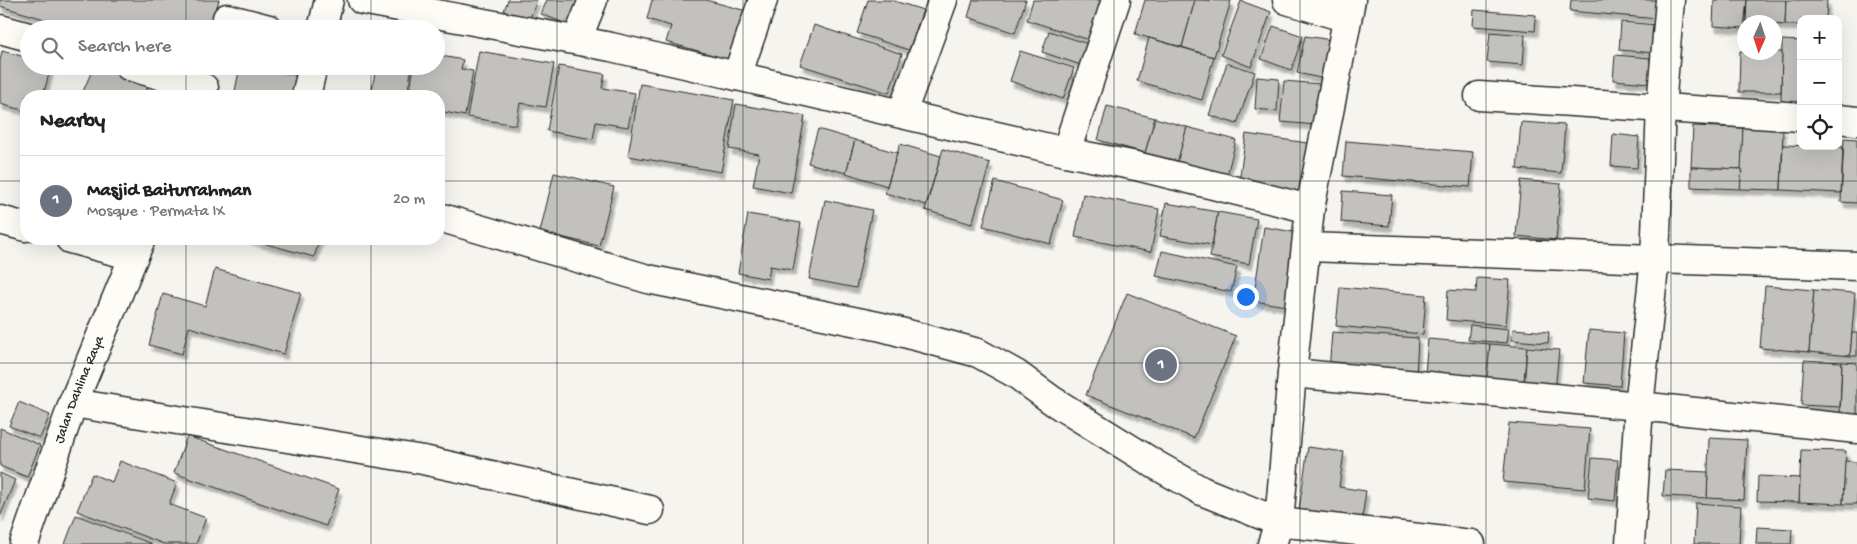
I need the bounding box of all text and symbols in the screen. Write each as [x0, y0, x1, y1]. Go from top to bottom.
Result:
north arrow [1737, 15, 1782, 60]
map controls [1797, 15, 1842, 150]
button: + [1797, 15, 1842, 60]
search box [20, 20, 445, 75]
icon: search [38, 34, 66, 62]
text: Search here [78, 36, 172, 59]
button: − [1797, 60, 1842, 105]
button: locate [1797, 105, 1842, 150]
text: Nearby [40, 110, 105, 135]
text: Masjid Baiturrahman [87, 180, 251, 203]
text: 1 [53, 191, 59, 210]
text: 20 m [393, 191, 425, 210]
text: Mosque · Permata IX [87, 203, 225, 222]
your location [1233, 284, 1259, 310]
street label: Jalan Dahlina Raya [51, 332, 109, 446]
pin: 1 [1145, 346, 1177, 384]

